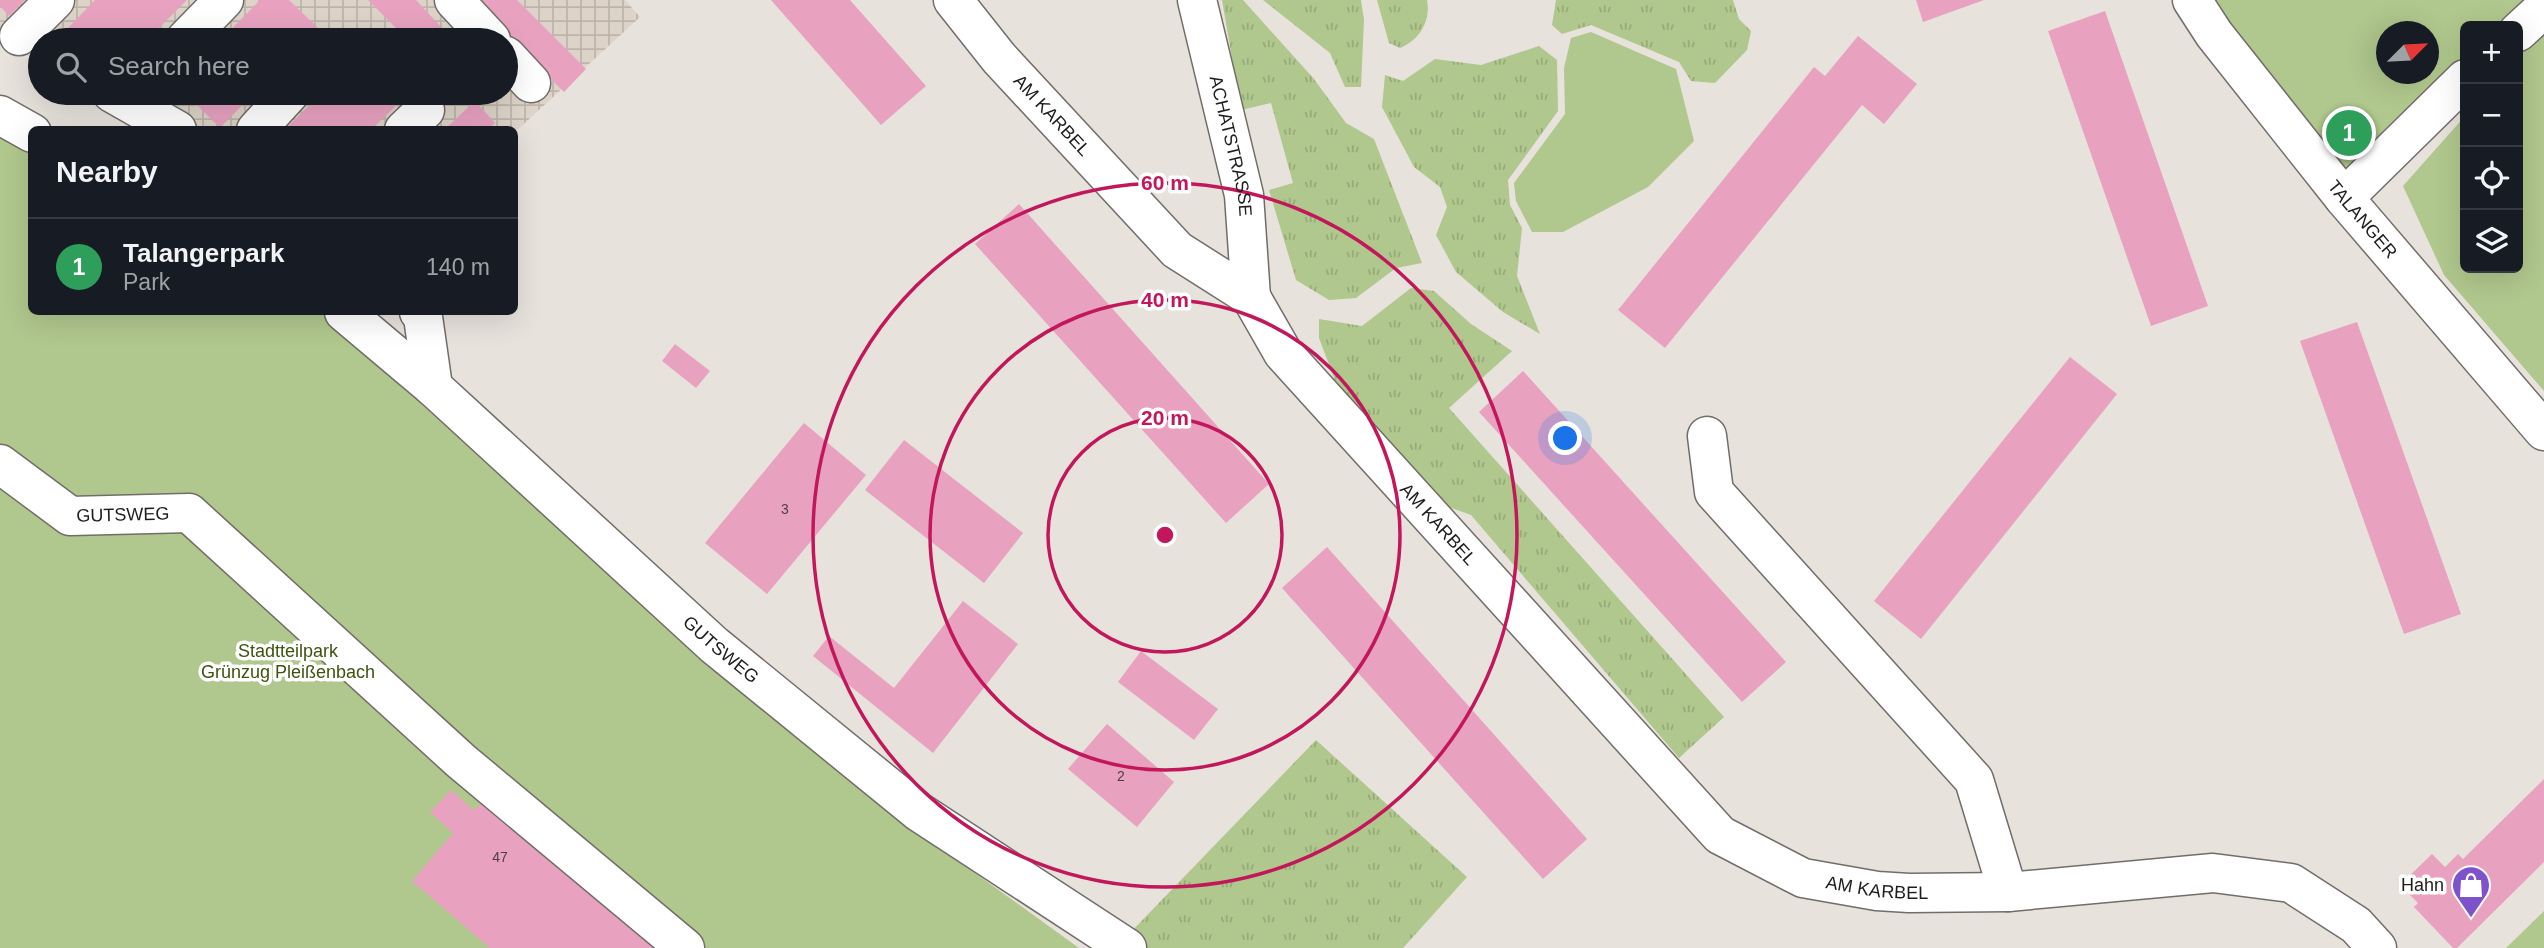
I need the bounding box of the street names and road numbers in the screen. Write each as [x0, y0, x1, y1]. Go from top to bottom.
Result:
street label: AM KARBEL [1010, 71, 1094, 160]
street label: ACHATSTRASSE [1206, 74, 1255, 217]
street label: TALANGER [2324, 176, 2401, 262]
street label: AM KARBEL [1396, 479, 1480, 569]
street label: GUTSWEG [76, 503, 170, 526]
street label: GUTSWEG [679, 612, 763, 687]
street label: AM KARBEL [1824, 872, 1928, 903]

